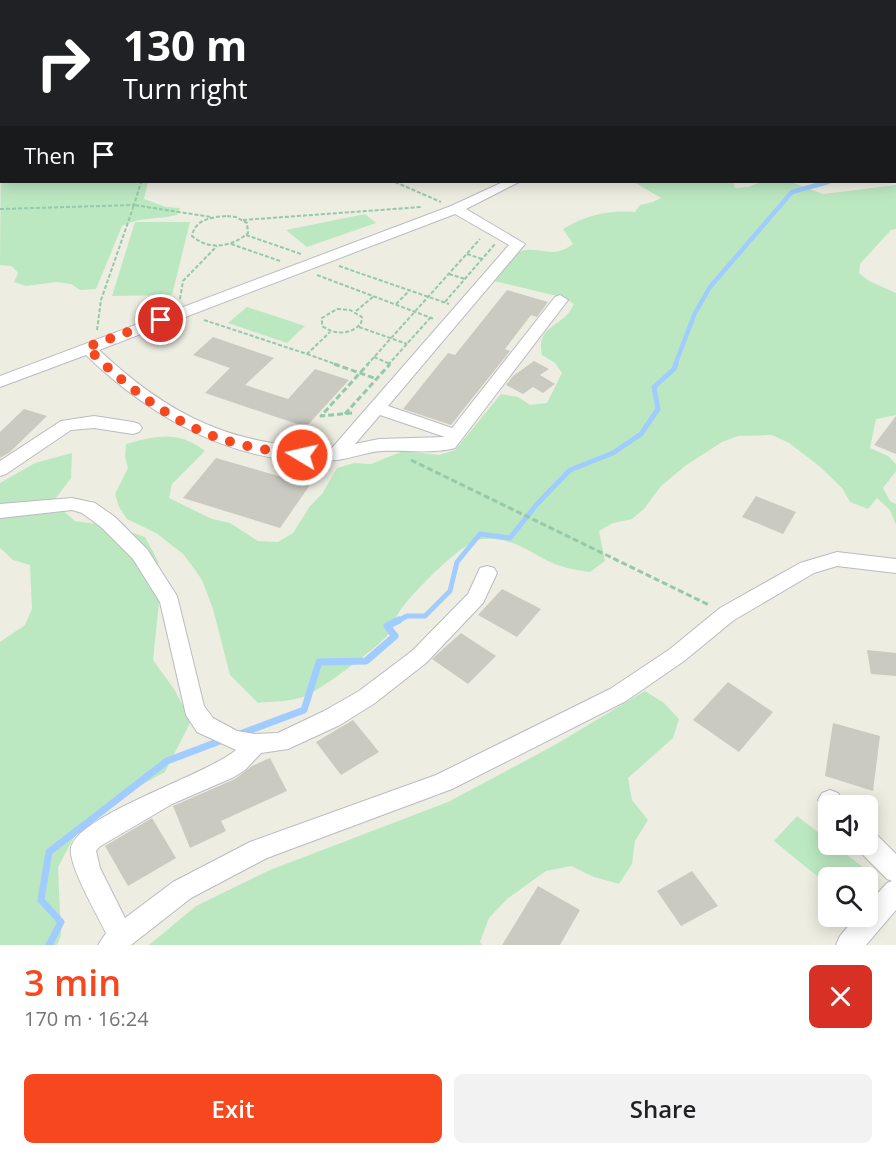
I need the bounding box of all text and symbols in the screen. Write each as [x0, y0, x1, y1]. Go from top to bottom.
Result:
text: 130 m [123, 16, 247, 73]
icon: right [24, 24, 102, 102]
text: Turn right [123, 70, 248, 107]
icon: arrive [87, 138, 120, 171]
text: Then [24, 140, 75, 170]
pin [135, 294, 186, 345]
icon: arrive [144, 303, 177, 336]
position arrow [270, 423, 334, 487]
map controls [818, 795, 878, 927]
button: sound [818, 795, 878, 855]
button: search [818, 867, 878, 927]
text: 3 min [24, 958, 121, 1007]
button: close [809, 965, 872, 1028]
text: 170 m · 16:24 [24, 1005, 149, 1032]
button: Exit [24, 1074, 442, 1143]
button: Share [454, 1074, 872, 1143]

